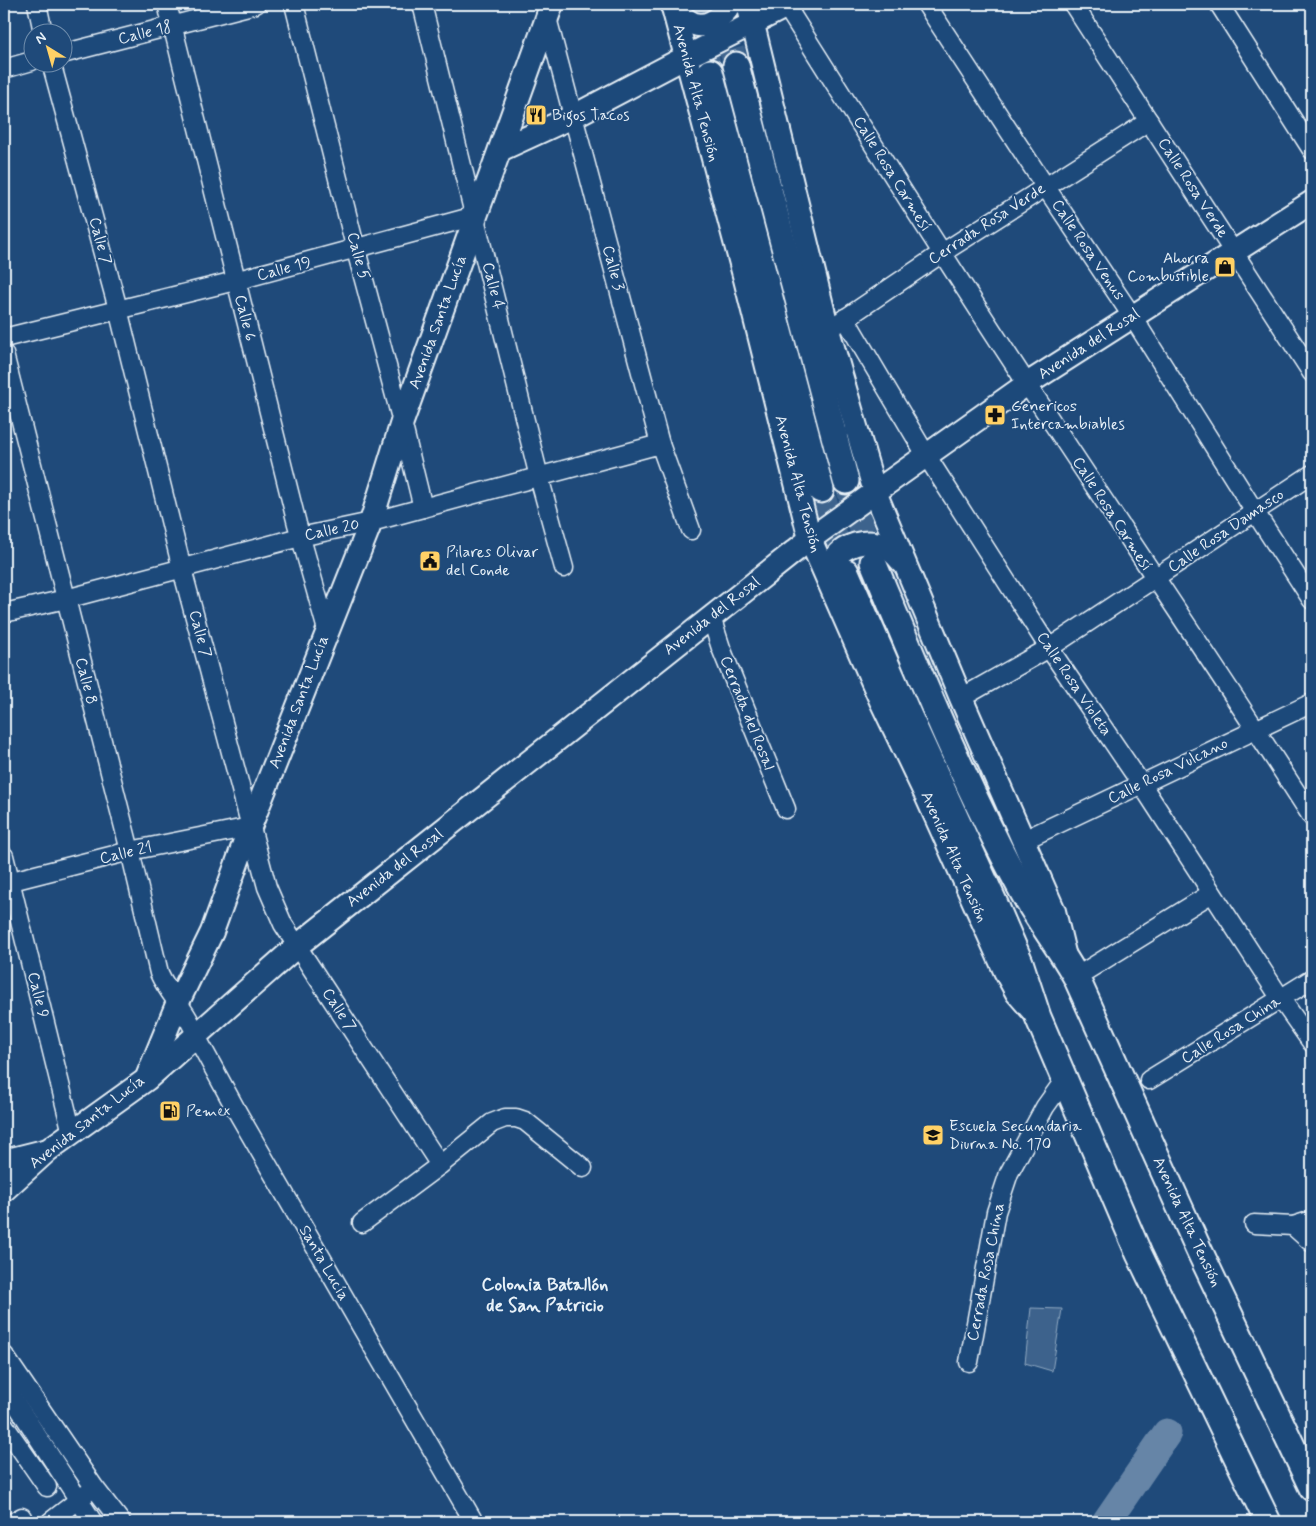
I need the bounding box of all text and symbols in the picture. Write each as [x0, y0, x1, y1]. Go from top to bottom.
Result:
street label: Calle 18 [116, 16, 174, 50]
north arrow [22, 22, 72, 72]
street label: Avenida Alta Tensión [668, 22, 724, 164]
text: N [32, 28, 50, 48]
restaurant icon: Bigos Tacos [524, 103, 548, 127]
place label: Bigos Tacos [552, 105, 630, 127]
street label: Calle Rosa Carmesí [848, 112, 936, 236]
street label: Calle Rosa Verde [1153, 134, 1233, 242]
street label: Cerrada Rosa Verde [924, 178, 1050, 270]
street label: Calle Rosa Venus [1046, 195, 1130, 305]
street label: Calle 7 [84, 215, 116, 267]
street label: Calle 5 [342, 230, 374, 282]
street label: Calle 3 [597, 243, 629, 293]
place label: Ahorra Combustible [1127, 248, 1209, 287]
street label: Calle 19 [255, 252, 313, 286]
street label: Avenida Santa Lucía [404, 252, 472, 392]
shop icon: Ahorra Combustible [1213, 255, 1237, 279]
street label: Calle 4 [477, 260, 509, 312]
street label: Calle 6 [229, 293, 261, 343]
street label: Avenida del Rosal [1034, 303, 1144, 385]
place label: Genericos Intercambiables [1011, 396, 1125, 435]
pharmacy icon: Genericos Intercambiables [983, 403, 1007, 427]
street label: Avenida Alta Tensión [770, 413, 826, 555]
street label: Calle Rosa Carmesí [1067, 453, 1157, 575]
street label: Calle Rosa Damasco [1164, 484, 1288, 578]
street label: Calle 20 [303, 514, 361, 546]
place label: Pilares Olivar del Conde [446, 542, 538, 581]
public building icon: Pilares Olivar del Conde [418, 549, 442, 573]
street label: Avenida del Rosal [659, 572, 765, 660]
street label: Calle 7 [184, 608, 216, 660]
street label: Calle Rosa Violeta [1031, 628, 1117, 740]
street label: Avenida Santa Lucía [264, 632, 334, 772]
street label: Cerrada del Rosal [715, 653, 779, 773]
street label: Calle 8 [70, 655, 102, 707]
street label: Calle Rosa Vulcano [1104, 733, 1232, 809]
street label: Avenida Alta Tensión [916, 788, 992, 926]
street label: Avenida del Rosal [342, 824, 448, 912]
street label: Calle 21 [98, 837, 154, 869]
street label: Calle 9 [22, 970, 54, 1020]
street label: Calle 7 [317, 984, 361, 1036]
street label: Calle Rosa China [1177, 991, 1285, 1069]
street label: Avenida Santa Lucía [25, 1070, 149, 1174]
fuel station icon: Pemex [158, 1099, 182, 1123]
place label: Pemex [186, 1101, 230, 1122]
place label: Escuela Secundaria Diurna No. 170 [949, 1116, 1082, 1155]
school or university icon: Escuela Secundaria Diurna No. 170 [921, 1123, 945, 1147]
street label: Avenida Alta Tensión [1148, 1153, 1226, 1291]
street label: Cerrada Rosa China [962, 1201, 1010, 1343]
street label: Santa Lucía [294, 1221, 354, 1305]
district label: Colonia Batallón de San Patricio [482, 1273, 608, 1318]

